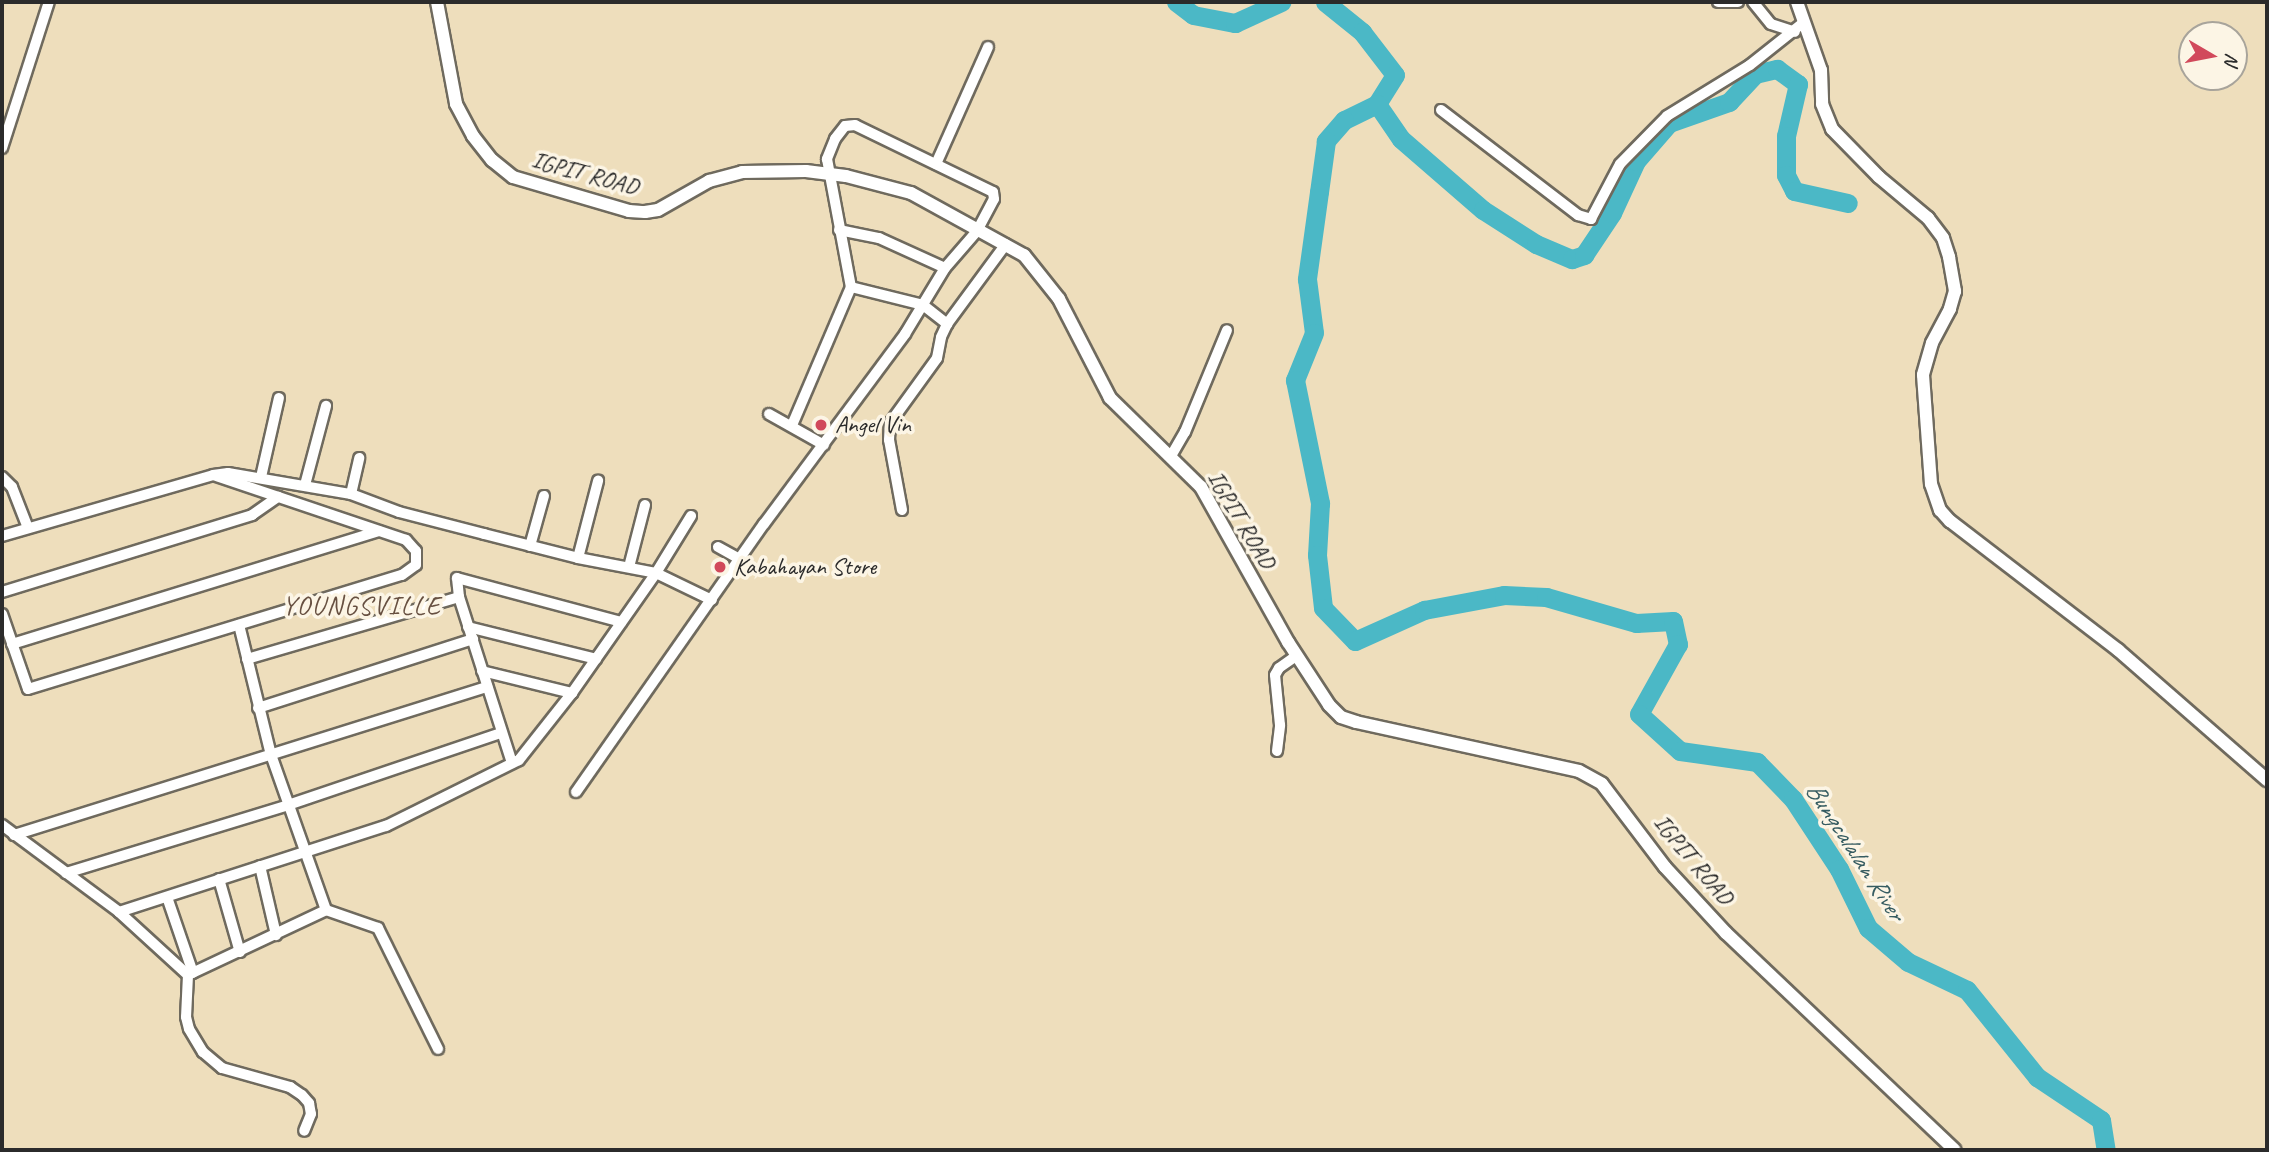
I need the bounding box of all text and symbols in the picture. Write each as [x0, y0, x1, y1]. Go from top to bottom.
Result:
north arrow [2178, 21, 2248, 91]
text: N [2219, 51, 2245, 67]
street label: IGPIT ROAD [529, 146, 641, 202]
place label: Angel Vin [835, 411, 911, 439]
marker: Angel Vin [813, 417, 829, 433]
street label: IGPIT ROAD [1201, 466, 1281, 574]
place label: Kabahayan Store [734, 553, 877, 581]
marker: Kabahayan Store [712, 559, 728, 575]
district label: YOUNGSVILLE [284, 590, 440, 622]
water label: Bungcalalan River [1799, 776, 1911, 926]
street label: IGPIT ROAD [1647, 809, 1739, 911]

